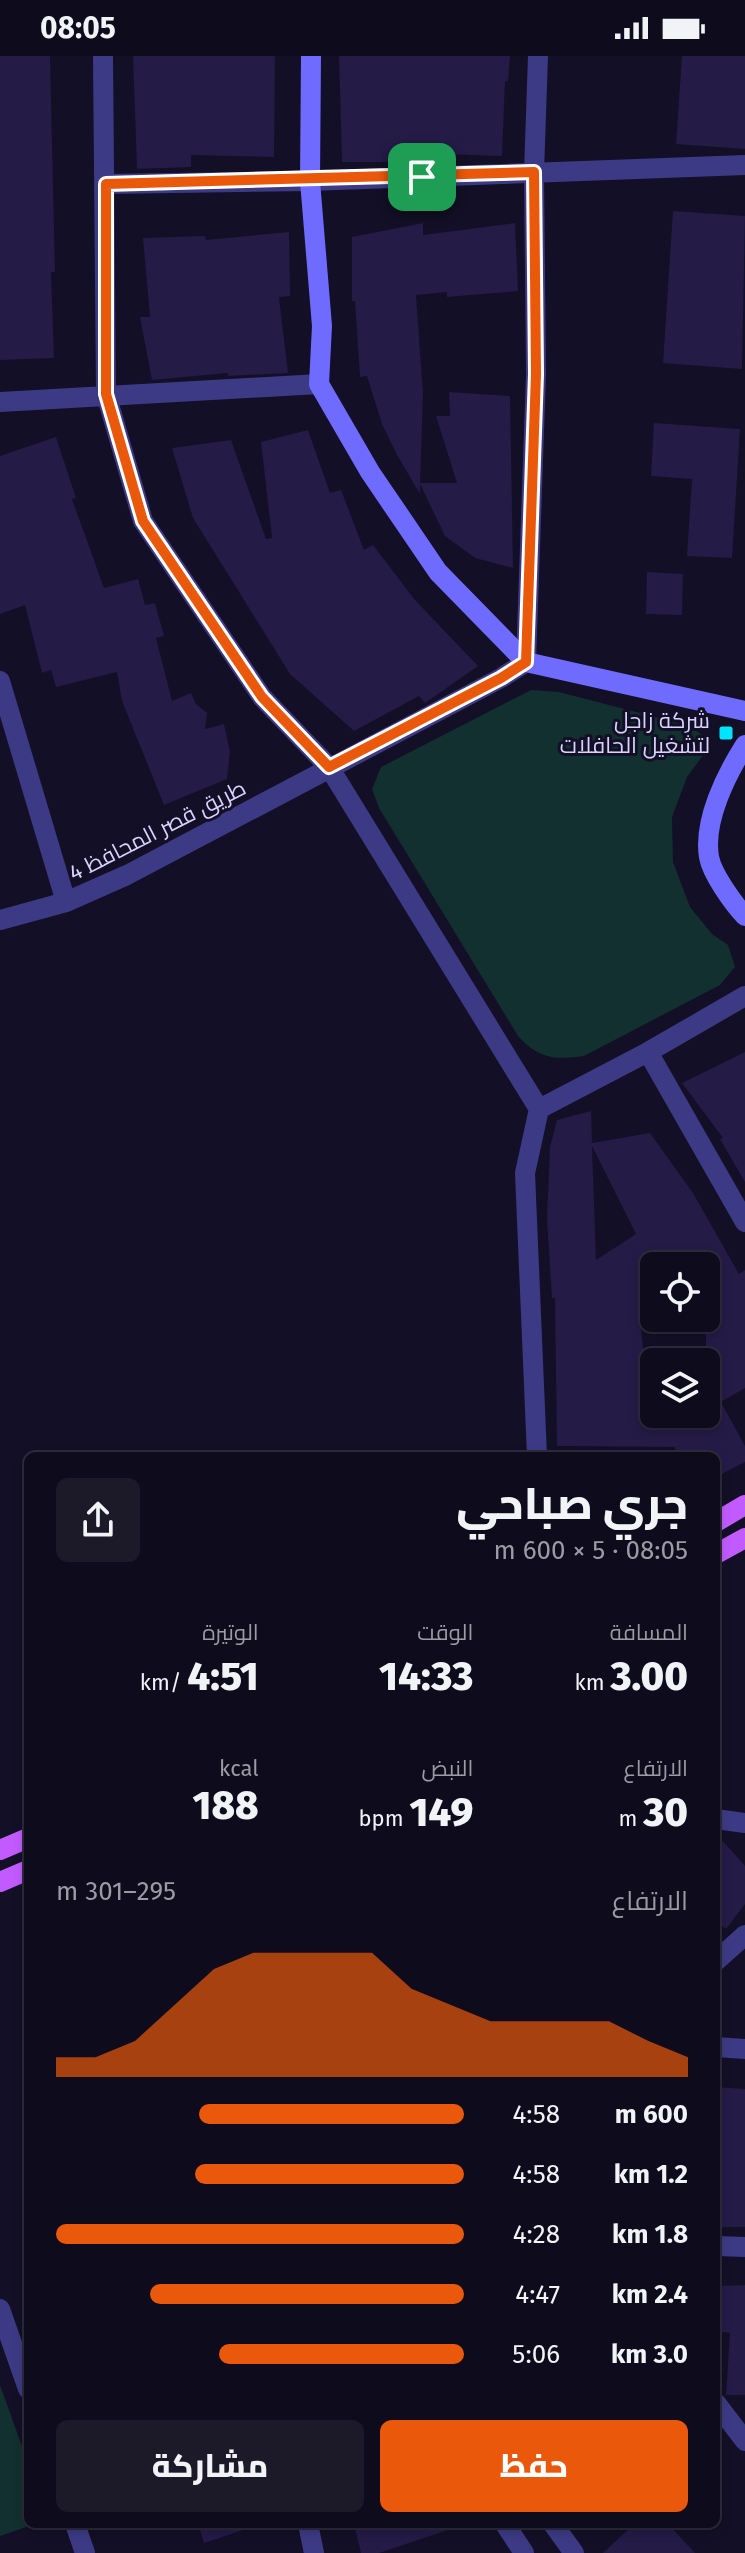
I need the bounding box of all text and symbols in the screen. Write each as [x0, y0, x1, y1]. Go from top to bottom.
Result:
text: 08:05 [40, 10, 116, 46]
pin [388, 143, 456, 211]
icon: arrive [400, 155, 444, 199]
place label: شركة زاجل لتشغيل الحافلات [560, 707, 710, 759]
marker: شركة زاجل لتشغيل الحافلات [717, 724, 735, 742]
street label: طريق قصر المحافظ 4 [64, 774, 250, 887]
map controls [640, 1252, 720, 1428]
button: locate [640, 1252, 720, 1332]
button: layers [640, 1348, 720, 1428]
button: share [56, 1478, 140, 1562]
text: جري صباحي [456, 1478, 688, 1531]
text: 08:05 · 5 × 600 m [493, 1535, 688, 1566]
text: الوتيرة [202, 1619, 259, 1646]
text: الوقت [417, 1619, 473, 1646]
text: المسافة [610, 1619, 688, 1646]
text: 4:51 [187, 1653, 259, 1701]
text: 14:33 [379, 1653, 473, 1701]
text: 3.00 [610, 1653, 688, 1701]
text: /km [140, 1669, 187, 1696]
text: km [574, 1669, 610, 1696]
text: kcal [219, 1755, 259, 1782]
text: النبض [422, 1755, 473, 1782]
text: الارتفاع [624, 1755, 688, 1782]
text: 188 [193, 1782, 259, 1830]
text: 149 [409, 1789, 473, 1837]
text: 30 [643, 1789, 688, 1837]
text: bpm [359, 1805, 409, 1832]
text: m [618, 1805, 643, 1832]
text: 295–301 m [56, 1876, 176, 1907]
text: الارتفاع [612, 1886, 688, 1917]
text: 4:58 [512, 2099, 560, 2130]
text: 600 m [615, 2099, 688, 2130]
text: 4:58 [512, 2159, 560, 2190]
text: 1.2 km [614, 2159, 688, 2190]
text: 4:28 [513, 2219, 560, 2250]
text: 1.8 km [612, 2219, 688, 2250]
text: 4:47 [515, 2279, 560, 2310]
text: 2.4 km [612, 2279, 688, 2310]
text: 5:06 [512, 2339, 560, 2370]
text: 3.0 km [611, 2339, 688, 2370]
button: مشاركة [56, 2420, 364, 2512]
button: حفظ [380, 2420, 688, 2512]

